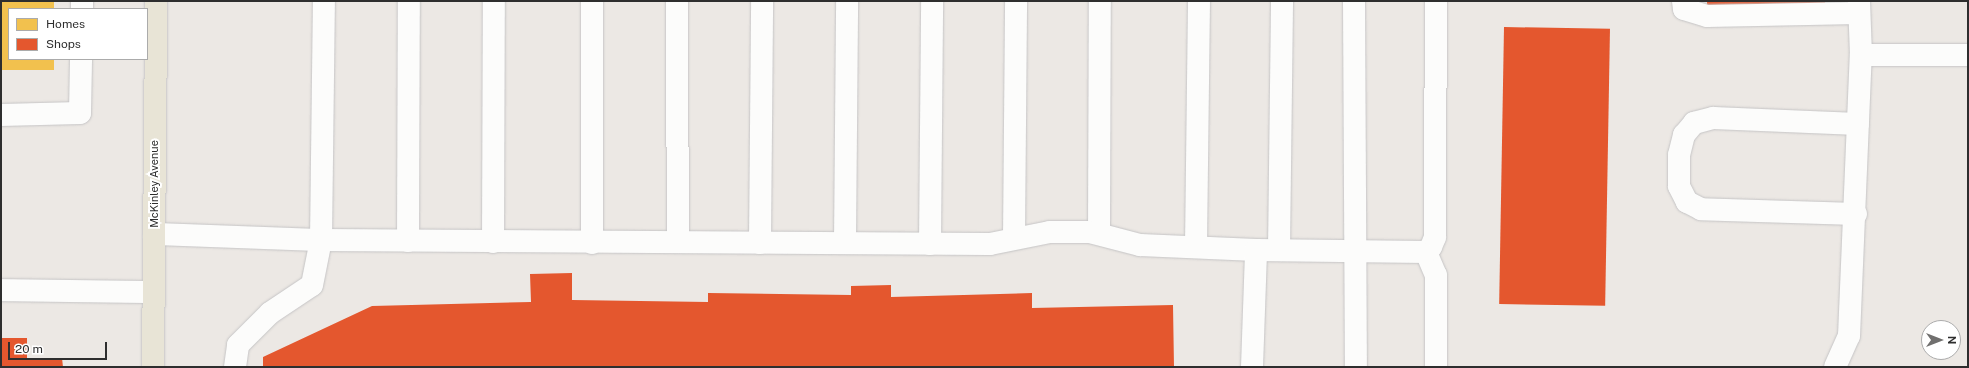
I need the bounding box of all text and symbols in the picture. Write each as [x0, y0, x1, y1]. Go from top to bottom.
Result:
legend [8, 8, 148, 60]
text: Homes [46, 17, 85, 31]
text: Shops [46, 37, 81, 51]
street label: McKinley Avenue [147, 140, 161, 228]
north arrow [1921, 320, 1961, 360]
scale bar [10, 334, 109, 360]
text: N [1946, 336, 1958, 344]
text: 20 m [15, 342, 43, 356]

